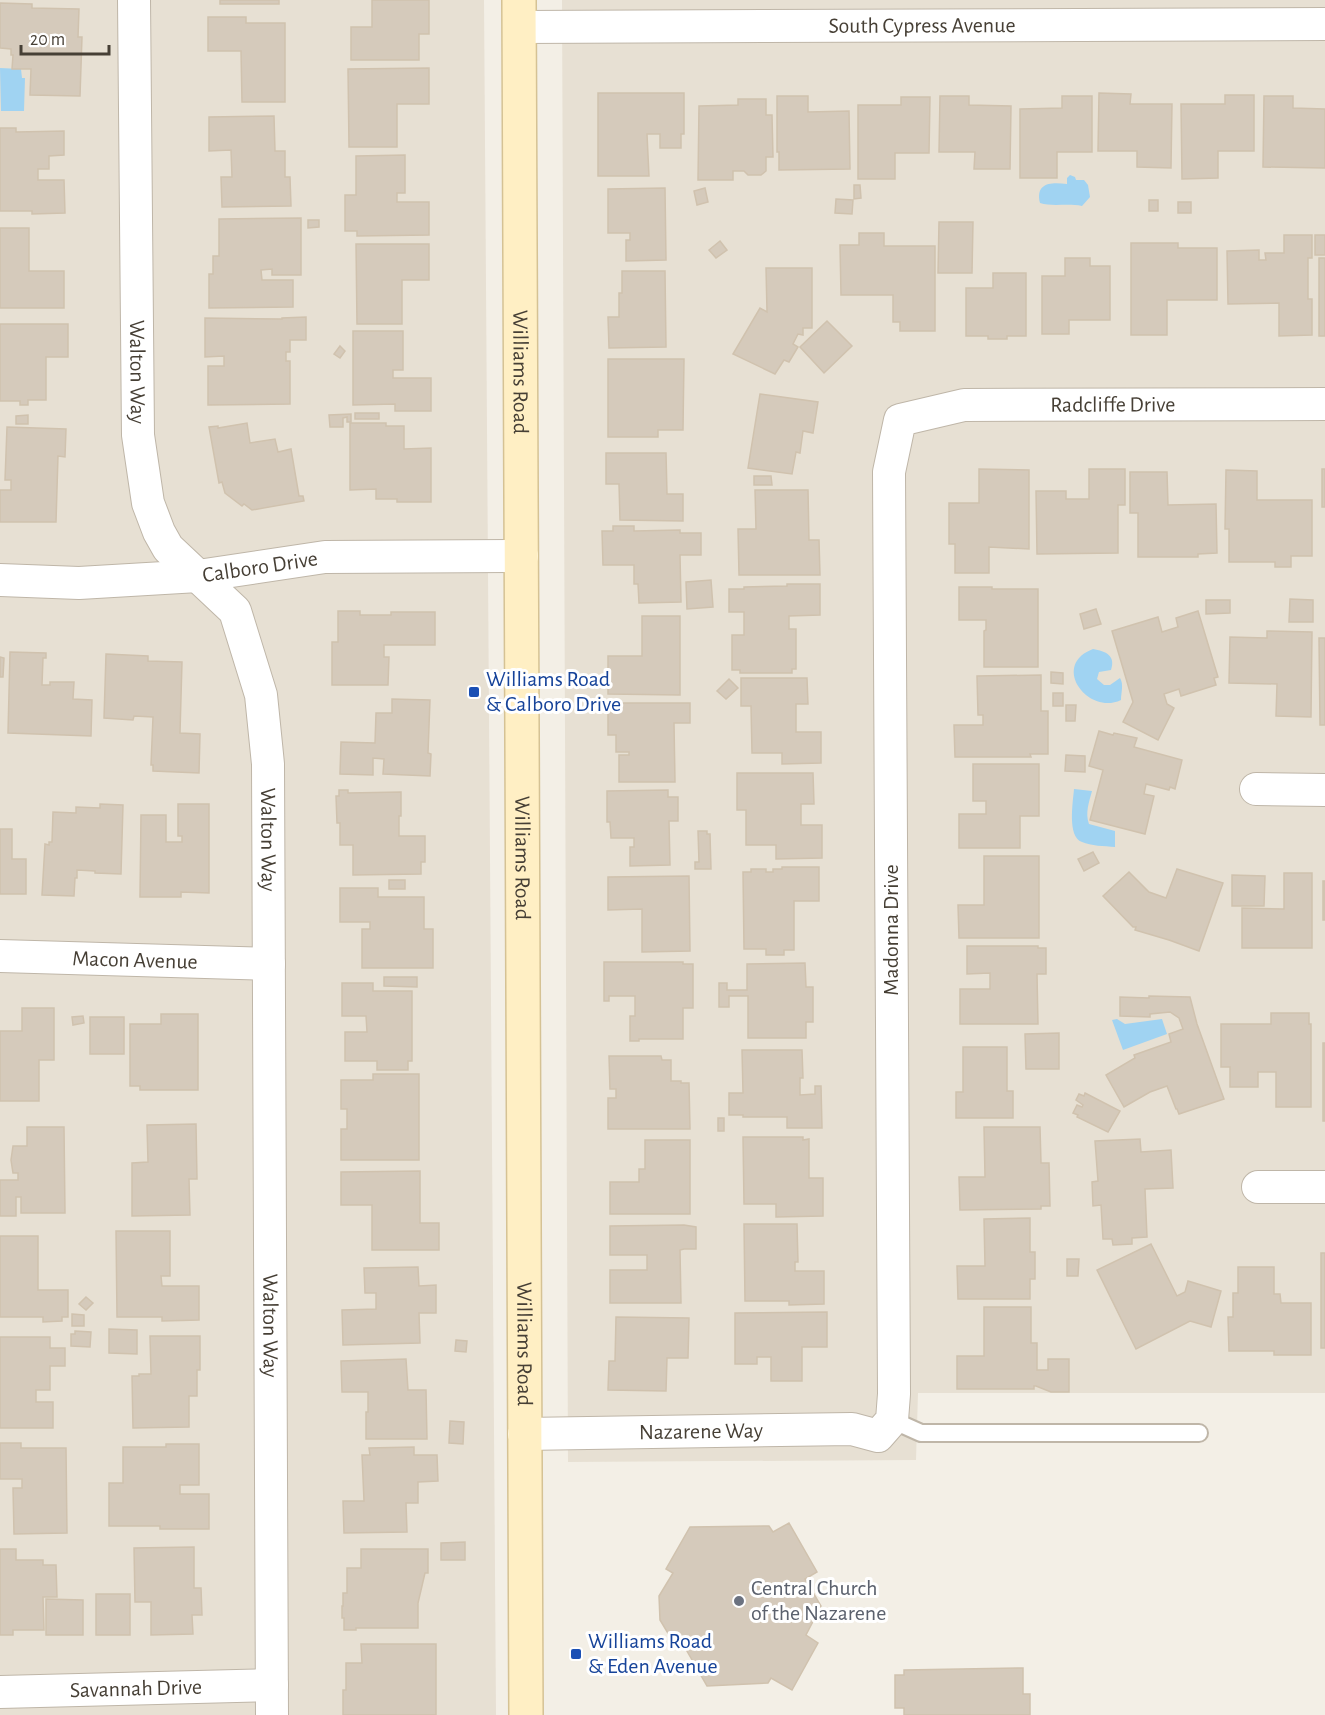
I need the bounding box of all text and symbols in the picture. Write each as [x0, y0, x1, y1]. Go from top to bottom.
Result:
street label: South Cypress Avenue [828, 14, 1016, 37]
scale bar [21, 18, 110, 56]
text: 20 m [30, 31, 65, 49]
street label: Williams Road [509, 310, 532, 434]
street label: Walton Way [126, 320, 149, 425]
street label: Radcliffe Drive [1050, 393, 1175, 416]
street label: Calboro Drive [201, 547, 319, 586]
place label: Williams Road & Calboro Drive [486, 668, 621, 715]
marker: Williams Road & Calboro Drive [467, 685, 481, 699]
street label: Walton Way [257, 787, 280, 892]
street label: Williams Road [511, 796, 534, 920]
street label: Madonna Drive [880, 864, 902, 996]
street label: Macon Avenue [72, 947, 198, 973]
street label: Walton Way [259, 1273, 282, 1378]
street label: Williams Road [513, 1282, 536, 1406]
street label: Nazarene Way [639, 1419, 764, 1443]
place label: Central Church of the Nazarene [751, 1577, 886, 1624]
marker: Central Church of the Nazarene [732, 1594, 746, 1608]
place label: Williams Road & Eden Avenue [588, 1630, 718, 1677]
marker: Williams Road & Eden Avenue [569, 1647, 583, 1661]
street label: Savannah Drive [70, 1676, 202, 1701]

